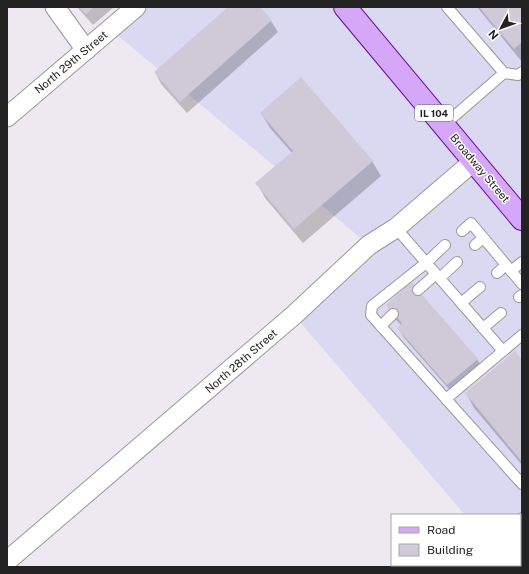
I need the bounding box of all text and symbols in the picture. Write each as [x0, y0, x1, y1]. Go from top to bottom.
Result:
north arrow [481, 8, 521, 48]
text: N [486, 27, 501, 42]
street label: North 29th Street [32, 28, 110, 96]
road number: IL 104 [415, 105, 453, 121]
street label: Broadway Street [448, 131, 512, 205]
street label: North 28th Street [203, 327, 279, 395]
legend [391, 514, 521, 566]
text: Road [427, 523, 455, 537]
text: Building [427, 543, 473, 557]

